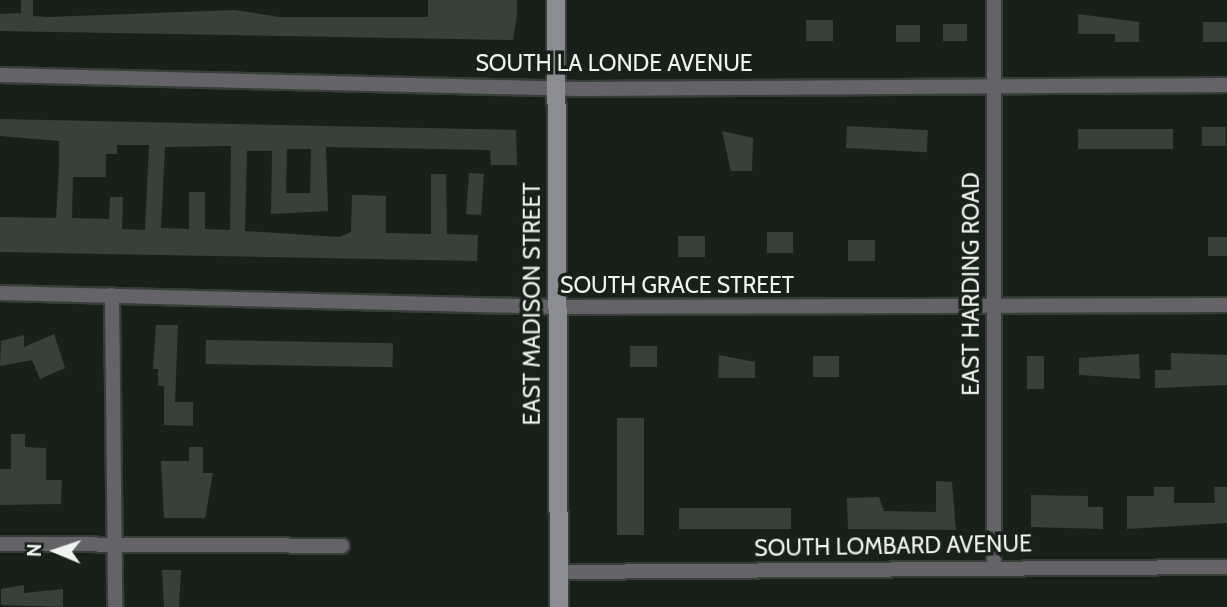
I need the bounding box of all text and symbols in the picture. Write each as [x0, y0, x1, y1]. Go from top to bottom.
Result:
street label: SOUTH LA LONDE AVENUE [475, 49, 753, 77]
street label: EAST HARDING ROAD [957, 172, 985, 396]
street label: EAST MADISON STREET [518, 182, 546, 426]
street label: SOUTH GRACE STREET [560, 271, 794, 299]
north arrow [21, 516, 91, 586]
street label: SOUTH LOMBARD AVENUE [754, 530, 1032, 562]
text: N [23, 543, 46, 557]

